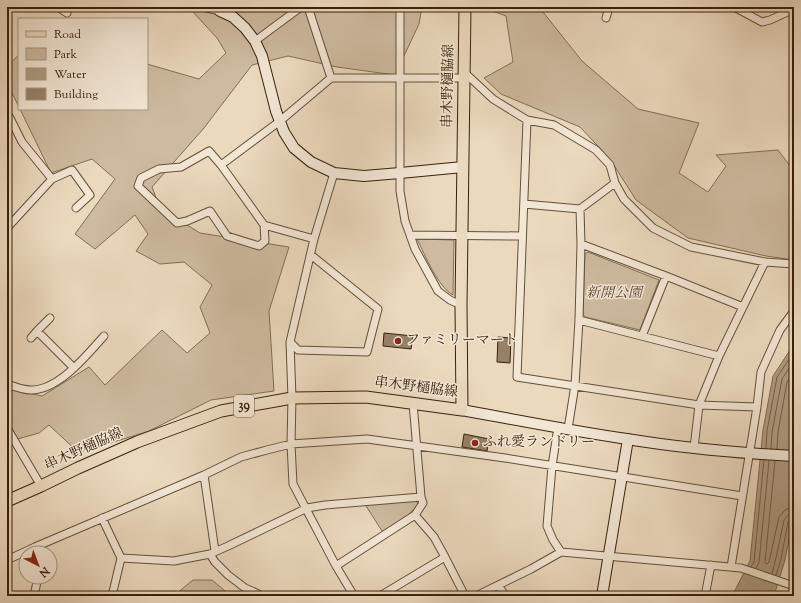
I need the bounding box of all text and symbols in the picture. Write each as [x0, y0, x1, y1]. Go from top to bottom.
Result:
legend [18, 18, 148, 110]
text: Road [54, 26, 81, 44]
street label: 串木野樋脇線 [438, 44, 460, 128]
text: Park [54, 46, 77, 64]
text: Water [54, 66, 87, 84]
text: Building [54, 86, 98, 104]
park label: 新開公園 [586, 284, 644, 304]
place label: ファミリーマート [406, 331, 518, 351]
marker: ファミリーマート [393, 336, 403, 346]
street label: 串木野樋脇線 [373, 373, 459, 403]
road number: 39 [234, 395, 254, 417]
street label: 串木野樋脇線 [42, 424, 126, 476]
place label: ふれ愛ランドリー [483, 433, 595, 453]
marker: ふれ愛ランドリー [470, 438, 480, 448]
north arrow [18, 545, 58, 585]
text: N [35, 562, 53, 581]

